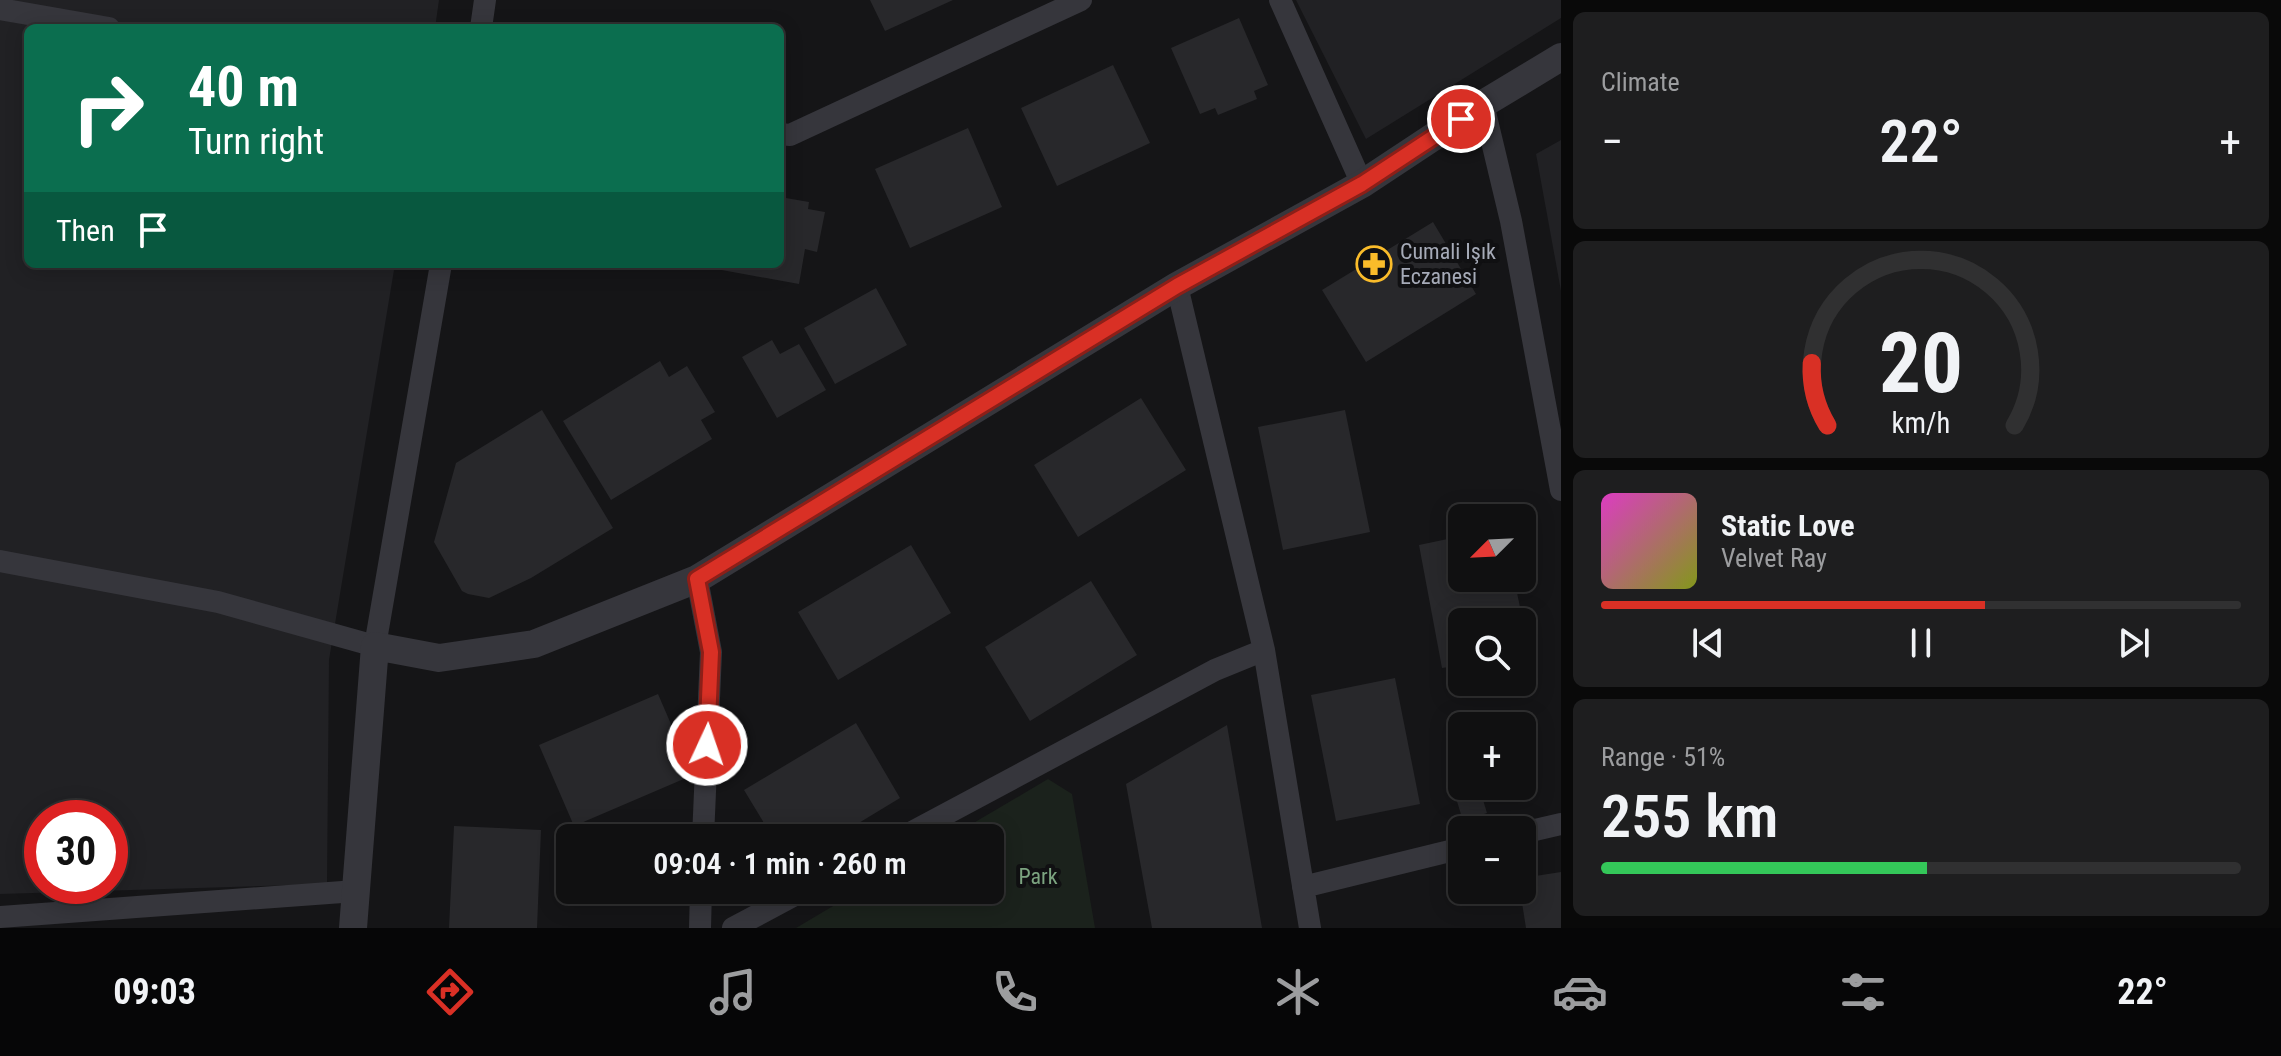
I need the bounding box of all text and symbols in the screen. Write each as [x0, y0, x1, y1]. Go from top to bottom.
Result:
text: 40 m [188, 54, 299, 120]
icon: right [56, 56, 160, 160]
text: Climate [1601, 67, 1680, 97]
pin [1427, 85, 1495, 153]
icon: arrive [1439, 97, 1483, 141]
text: 22° [1879, 106, 1963, 177]
text: − [1601, 116, 1623, 168]
text: + [2219, 116, 2241, 168]
text: Turn right [188, 121, 324, 163]
icon: arrive [131, 208, 175, 252]
text: Then [56, 213, 115, 248]
place label: Cumali Işık Eczanesi [1400, 239, 1496, 289]
pharmacy icon: Cumali Işık Eczanesi [1355, 245, 1393, 283]
text: 20 [1879, 314, 1963, 411]
text: km/h [1892, 406, 1950, 440]
north arrow [1448, 504, 1536, 592]
map controls [1448, 504, 1536, 904]
text: Static Love [1721, 508, 1855, 543]
text: Velvet Ray [1721, 543, 1827, 573]
button: search [1448, 608, 1536, 696]
icon: previous [1686, 621, 1730, 665]
icon: pause [1899, 621, 1943, 665]
icon: next [2112, 621, 2156, 665]
position arrow [665, 703, 749, 787]
button: + [1448, 712, 1536, 800]
text: Range · 51% [1601, 742, 1725, 772]
text: 255 km [1601, 781, 1778, 852]
speed limit sign: 30 [24, 800, 128, 904]
button: − [1448, 816, 1536, 904]
text: 09:04 · 1 min · 260 m [653, 846, 907, 881]
park label: Park [1018, 864, 1058, 889]
icon: directions [422, 964, 478, 1020]
icon: music [705, 964, 761, 1020]
icon: phone [987, 964, 1043, 1020]
icon: climate [1270, 964, 1326, 1020]
icon: car [1552, 964, 1608, 1020]
icon: filters [1835, 964, 1891, 1020]
text: 09:03 [113, 971, 196, 1013]
text: 22° [2117, 971, 2168, 1013]

